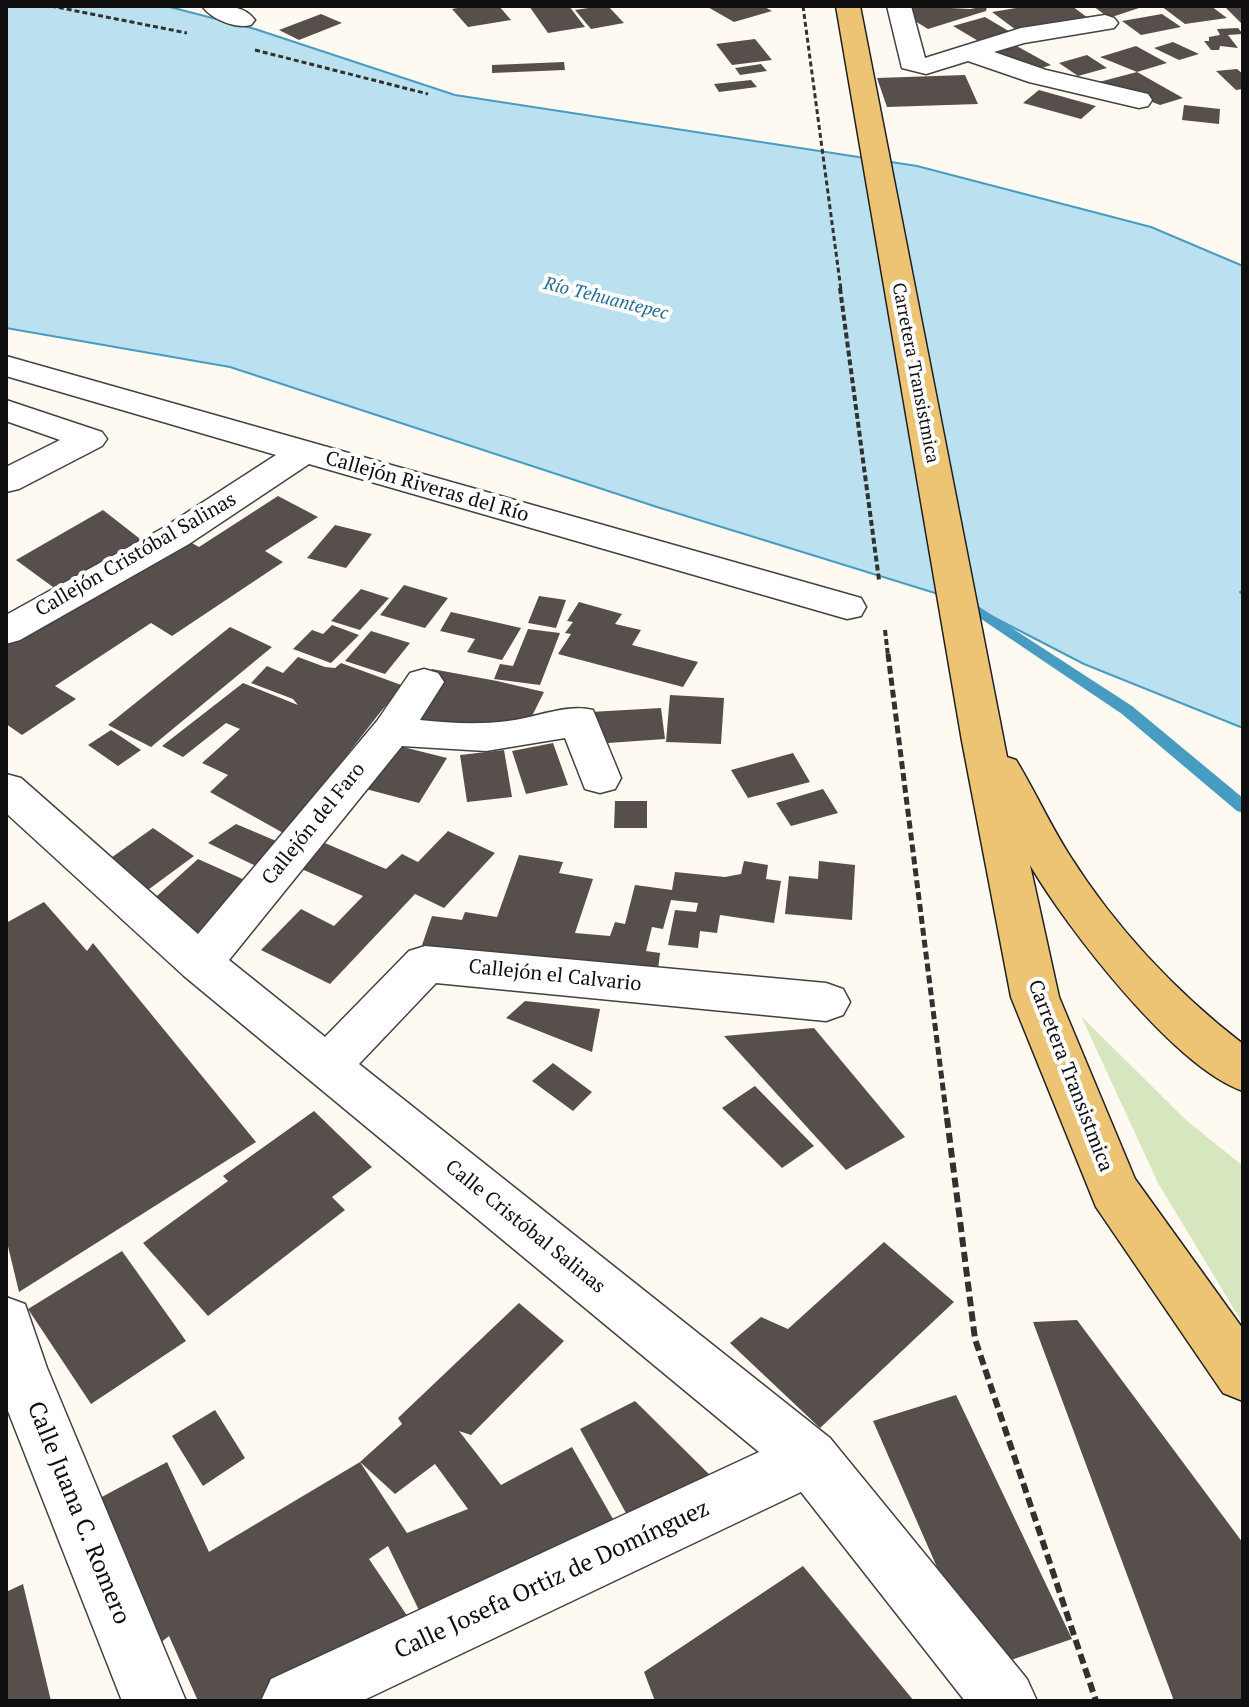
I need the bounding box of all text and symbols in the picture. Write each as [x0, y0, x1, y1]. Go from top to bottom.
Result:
water label: Río Tehuantepec [542, 273, 670, 325]
street label: Carretera Transistmica [887, 281, 943, 465]
street label: Callejón Riveras del Río [323, 446, 531, 528]
street label: Callejón Cristóbal Salinas [31, 488, 241, 622]
street label: Callejón del Faro [257, 758, 371, 890]
street label: Callejón el Calvario [467, 955, 643, 997]
street label: Carretera Transistmica [1022, 977, 1118, 1175]
street label: Calle Cristóbal Salinas [440, 1155, 610, 1299]
street label: Calle Juana C. Romero [20, 1397, 136, 1629]
street label: Calle Josefa Ortiz de Domínguez [390, 1494, 714, 1666]

